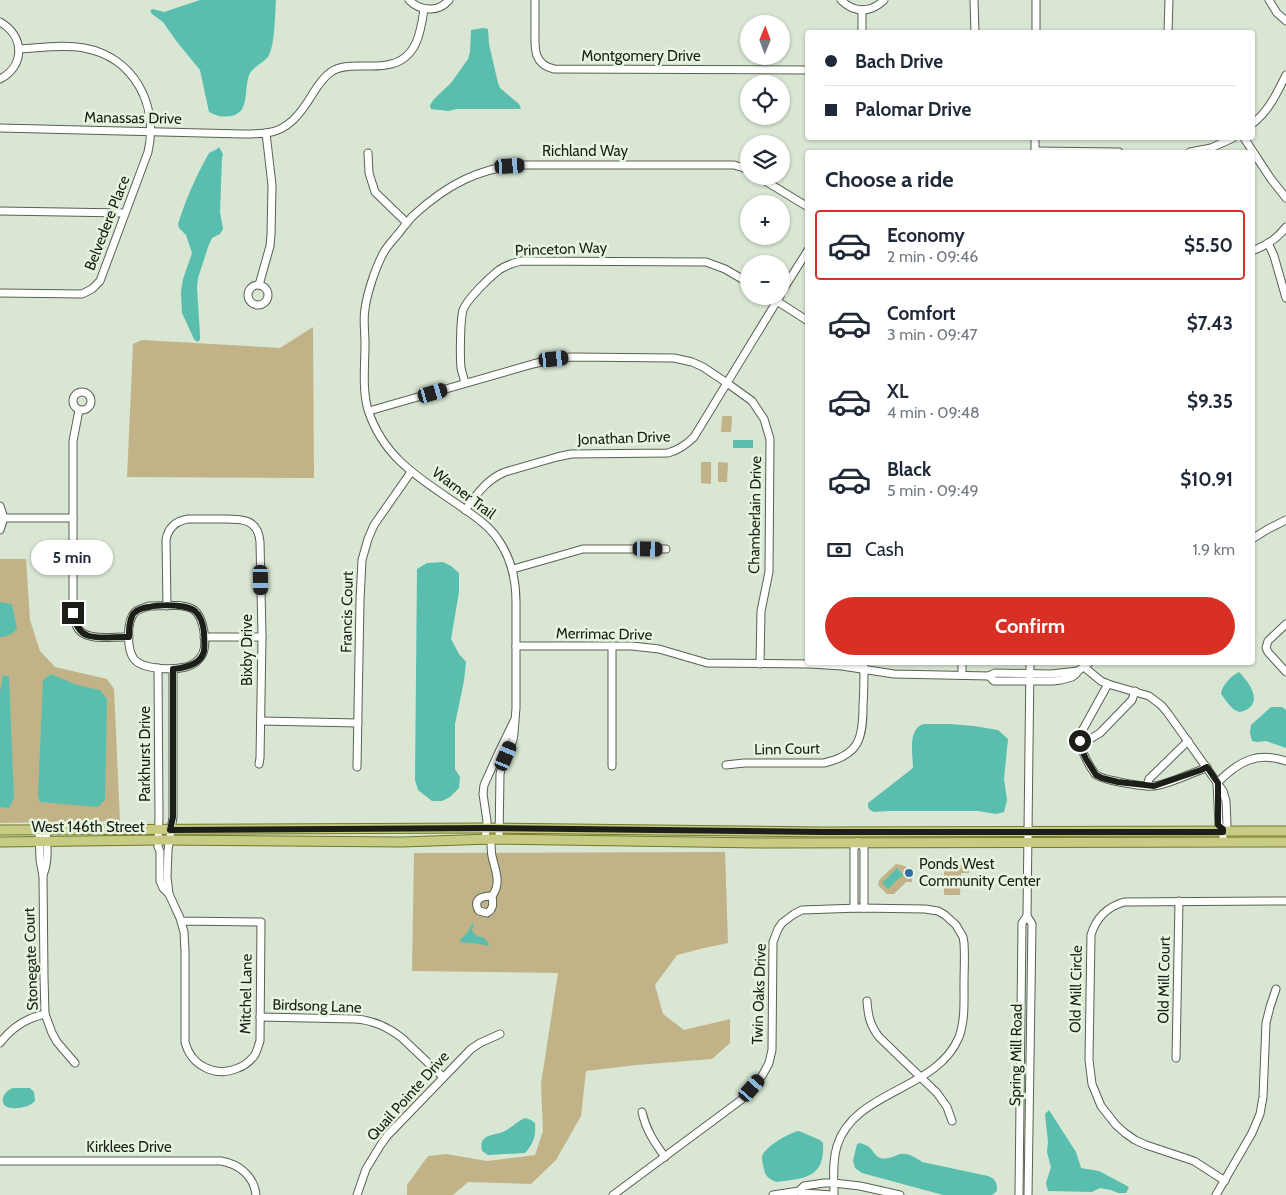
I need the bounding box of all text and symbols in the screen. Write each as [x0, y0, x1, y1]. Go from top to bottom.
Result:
north arrow [740, 15, 790, 65]
map controls [740, 15, 790, 305]
street label: Montgomery Drive [581, 47, 701, 65]
text: Bach Drive [855, 50, 943, 73]
button: locate [740, 75, 790, 125]
text: Palomar Drive [855, 98, 971, 121]
street label: Manassas Drive [84, 108, 182, 128]
button: layers [740, 135, 790, 185]
street label: Richland Way [542, 142, 628, 160]
car [494, 158, 525, 174]
text: Choose a ride [825, 166, 954, 193]
street label: Belvedere Place [81, 173, 133, 273]
button: + [740, 195, 790, 245]
icon: car [827, 223, 872, 268]
text: Economy [887, 224, 965, 247]
text: $5.50 [1184, 234, 1233, 257]
street label: Princeton Way [515, 238, 608, 260]
text: 2 min · 09:46 [887, 247, 978, 266]
button: − [740, 255, 790, 305]
icon: car [827, 301, 872, 346]
text: Comfort [887, 302, 956, 325]
text: $7.43 [1187, 312, 1233, 335]
text: 3 min · 09:47 [887, 325, 978, 344]
car [538, 350, 569, 368]
icon: car [827, 379, 872, 424]
text: XL [887, 380, 908, 403]
car [416, 382, 449, 404]
text: $9.35 [1187, 390, 1233, 413]
text: 4 min · 09:48 [887, 403, 980, 422]
street label: Jonathan Drive [576, 427, 671, 449]
street label: Chamberlain Drive [745, 456, 765, 574]
icon: car [827, 457, 872, 502]
text: Black [887, 458, 931, 481]
street label: Warner Trail [429, 463, 500, 523]
text: $10.91 [1180, 468, 1233, 491]
text: 5 min · 09:49 [887, 481, 979, 500]
icon: cash [825, 536, 853, 564]
text: Cash [865, 538, 904, 561]
callout: 5 min [32, 540, 114, 576]
text: 1.9 km [1193, 540, 1235, 559]
car [632, 541, 663, 557]
text: 5 min [53, 548, 91, 567]
car [253, 565, 268, 595]
street label: Francis Court [337, 571, 357, 653]
button: Confirm [825, 597, 1235, 655]
route end [62, 602, 84, 624]
street label: Bixby Drive [238, 614, 256, 686]
street label: Merrimac Drive [556, 624, 653, 644]
street label: Parkhurst Drive [136, 706, 154, 802]
route start [1069, 730, 1091, 752]
car [493, 739, 518, 773]
street label: Linn Court [754, 739, 820, 759]
street label: West 146th Street [31, 818, 145, 836]
place label: Ponds West Community Center [919, 855, 1041, 890]
marker: Ponds West Community Center [903, 867, 915, 879]
street label: Stonegate Court [20, 907, 42, 1011]
street label: Old Mill Court [1154, 936, 1174, 1024]
street label: Twin Oaks Drive [748, 943, 770, 1045]
street label: Old Mill Circle [1066, 945, 1086, 1033]
street label: Mitchel Lane [236, 953, 256, 1034]
street label: Birdsong Lane [272, 995, 362, 1017]
street label: Spring Mill Road [1006, 1004, 1026, 1106]
street label: Quail Pointe Drive [363, 1047, 453, 1145]
car [736, 1072, 767, 1104]
street label: Kirklees Drive [86, 1138, 172, 1156]

